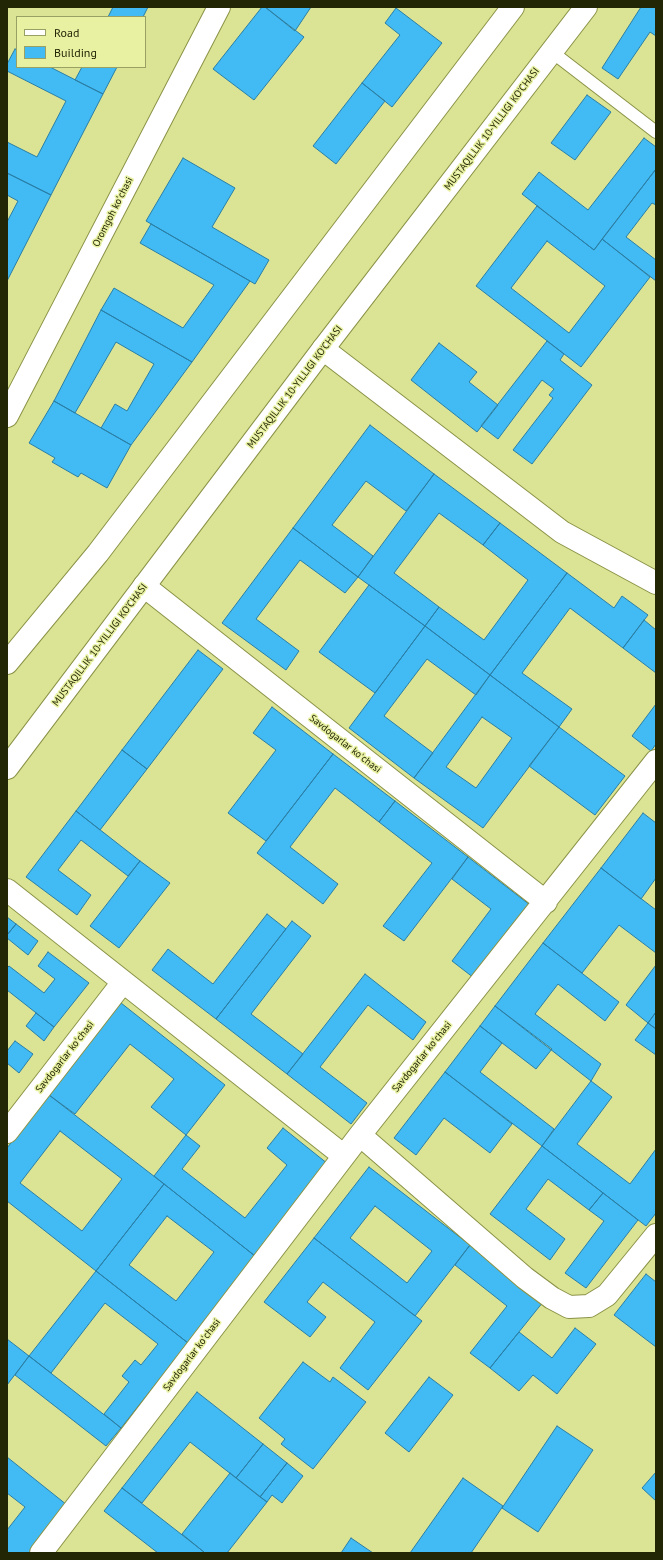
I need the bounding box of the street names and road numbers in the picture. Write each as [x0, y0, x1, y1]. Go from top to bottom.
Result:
street label: MUSTAQILLIK 10-YILLIGI KO'CHASI [442, 65, 542, 193]
street label: Oromgoh koʻchasi [90, 175, 136, 249]
street label: MUSTAQILLIK 10-YILLIGI KO'CHASI [245, 323, 345, 451]
street label: MUSTAQILLIK 10-YILLIGI KO'CHASI [50, 581, 150, 709]
street label: Savdogarlar koʻchasi [307, 712, 383, 776]
street label: Savdogarlar koʻchasi [33, 1019, 97, 1095]
street label: Savdogarlar koʻchasi [390, 1019, 454, 1095]
street label: Savdogarlar koʻchasi [161, 1316, 223, 1394]

